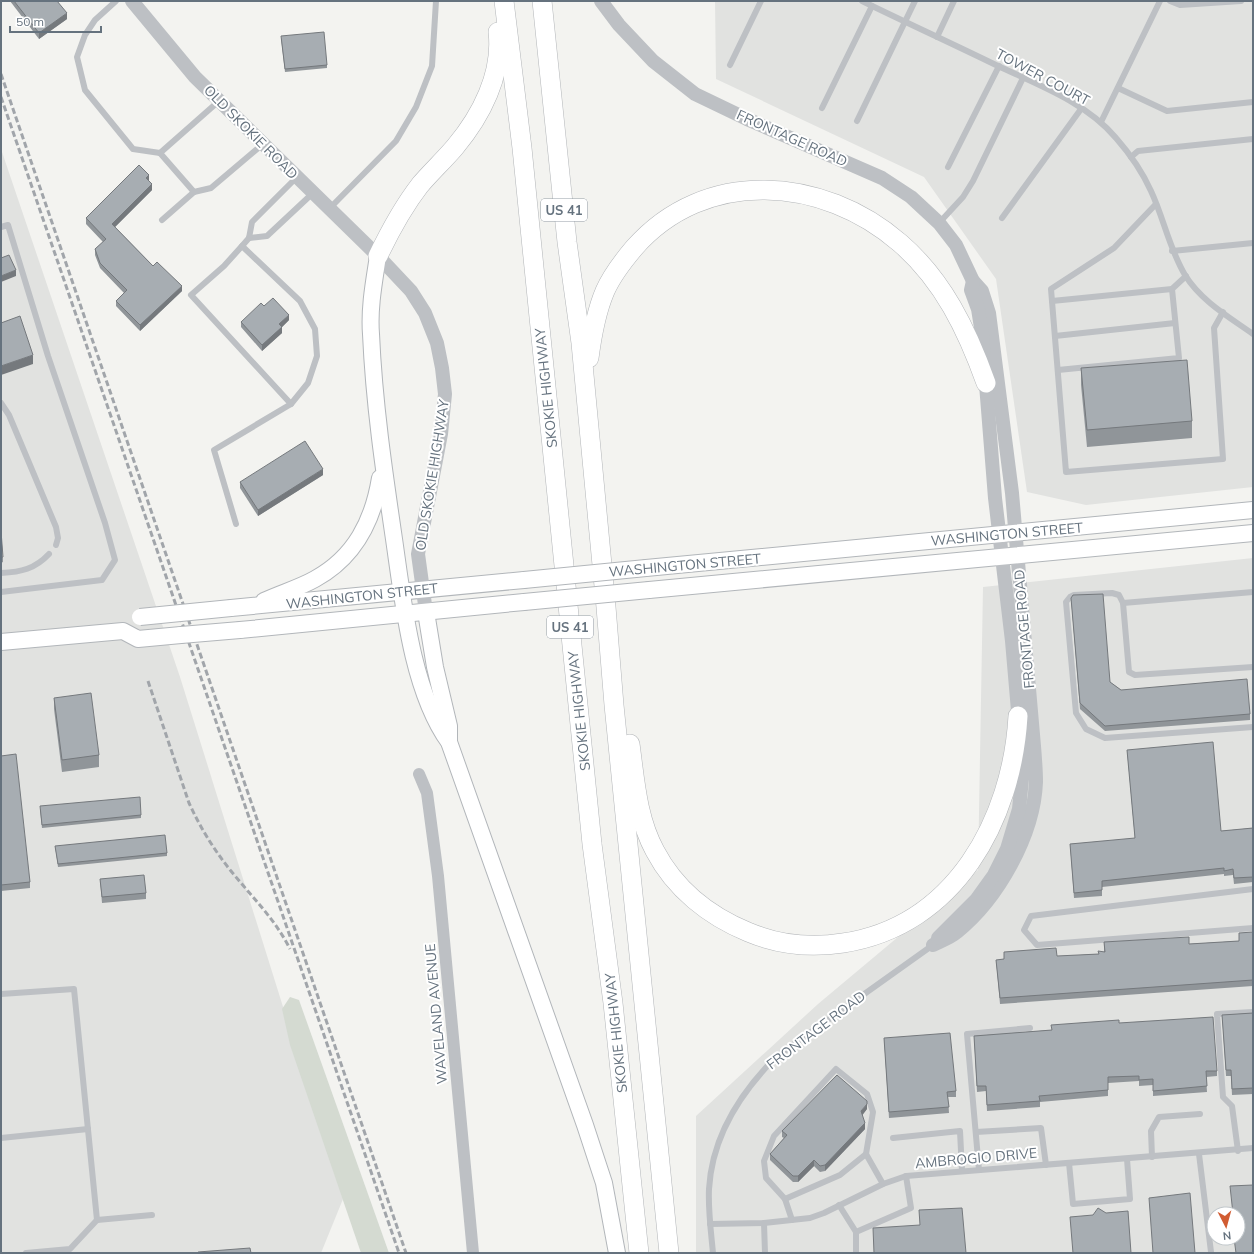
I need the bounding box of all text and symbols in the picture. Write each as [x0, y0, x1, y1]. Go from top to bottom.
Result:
scale bar [10, 8, 101, 34]
text: 50 m [16, 14, 44, 29]
street label: TOWER COURT [993, 45, 1093, 110]
street label: OLD SKOKIE ROAD [200, 81, 302, 183]
street label: FRONTAGE ROAD [734, 105, 850, 171]
road number: US 41 [541, 199, 587, 221]
street label: SKOKIE HIGHWAY [531, 327, 561, 449]
street label: OLD SKOKIE HIGHWAY [411, 398, 453, 552]
street label: WASHINGTON STREET [930, 518, 1084, 550]
street label: WASHINGTON STREET [608, 549, 762, 581]
street label: FRONTAGE ROAD [1010, 569, 1038, 689]
street label: WASHINGTON STREET [285, 579, 439, 613]
road number: US 41 [547, 616, 593, 638]
street label: SKOKIE HIGHWAY [564, 650, 594, 772]
street label: WAVELAND AVENUE [421, 943, 451, 1085]
street label: SKOKIE HIGHWAY [601, 972, 631, 1094]
street label: FRONTAGE ROAD [763, 987, 869, 1073]
street label: AMBROGIO DRIVE [914, 1144, 1038, 1172]
north arrow [1206, 1206, 1246, 1246]
text: N [1222, 1229, 1232, 1243]

